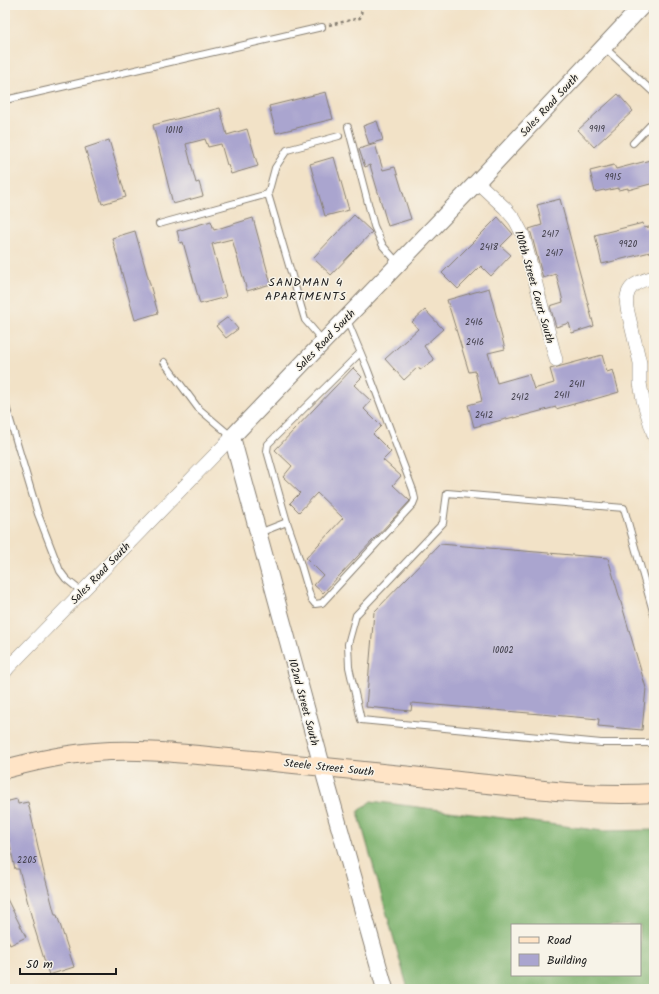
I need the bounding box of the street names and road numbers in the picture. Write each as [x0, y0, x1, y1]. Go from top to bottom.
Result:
street label: Sales Road South [516, 70, 584, 141]
street label: 100th Street Court South [509, 229, 559, 346]
street label: Sales Road South [291, 305, 360, 376]
street label: Sales Road South [66, 538, 135, 609]
street label: 102nd Street South [283, 657, 323, 748]
street label: Steele Street South [283, 754, 375, 782]

